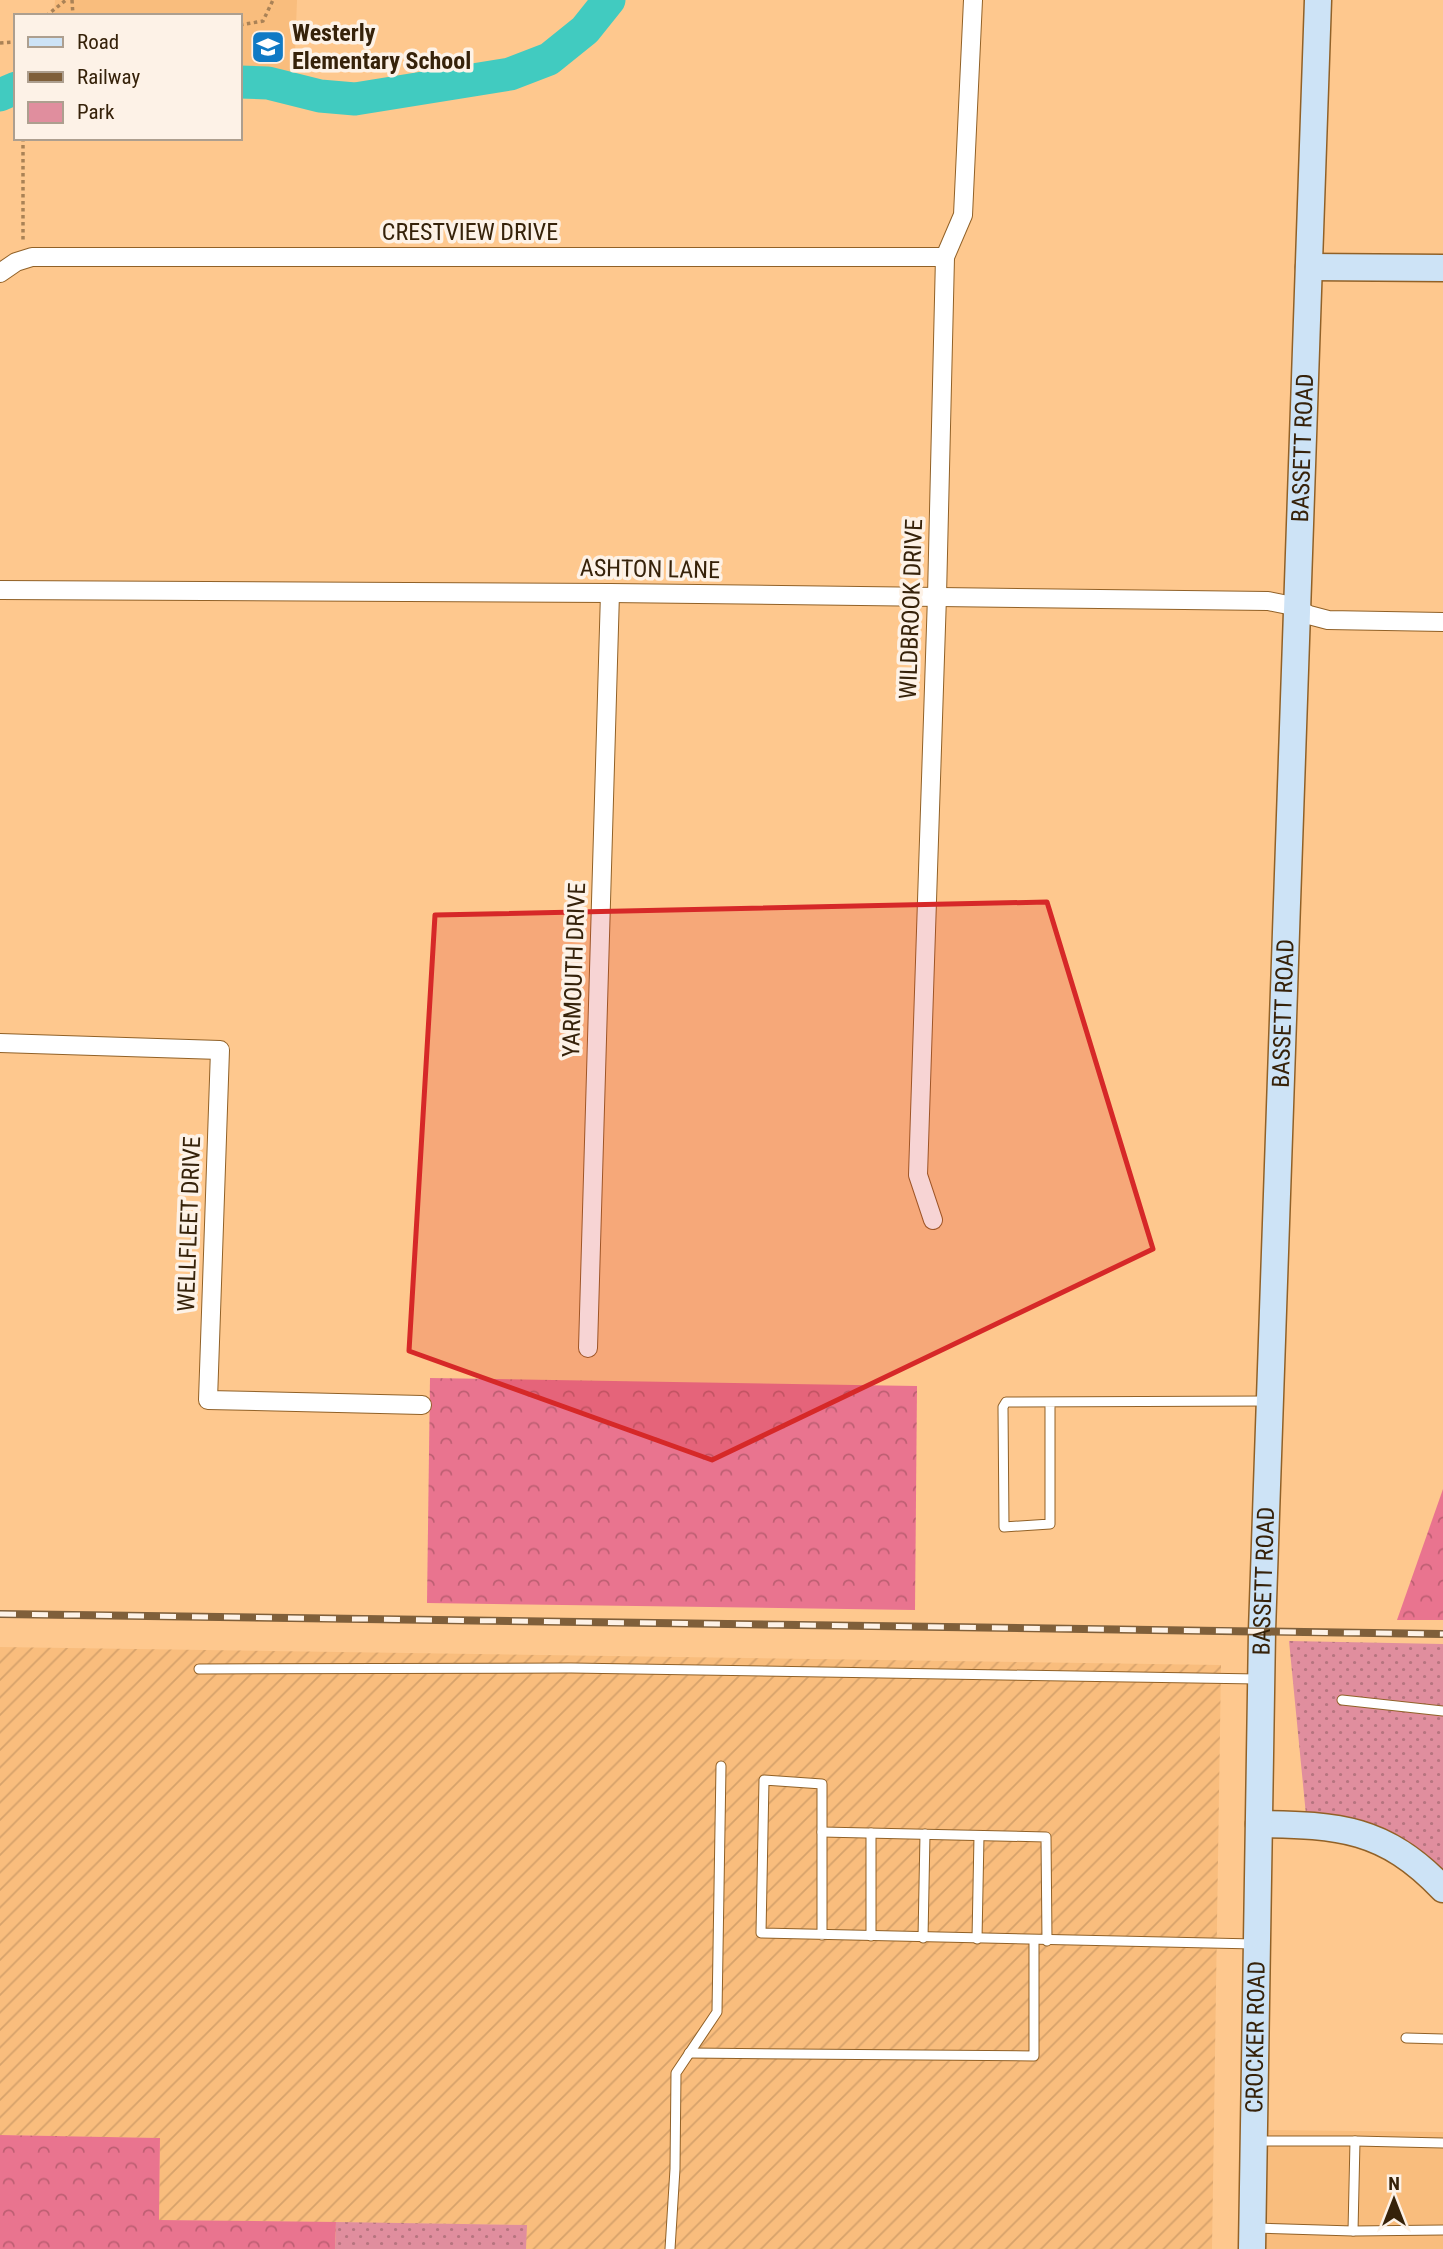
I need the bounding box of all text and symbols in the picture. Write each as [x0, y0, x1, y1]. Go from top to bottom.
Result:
legend [14, 14, 242, 140]
place label: Westerly Elementary School [292, 19, 471, 75]
school or university icon: Westerly Elementary School [249, 28, 287, 66]
text: Road [77, 30, 119, 54]
text: Railway [77, 65, 140, 89]
text: Park [77, 100, 115, 124]
street label: CRESTVIEW DRIVE [382, 218, 558, 246]
street label: BASSETT ROAD [1286, 373, 1319, 523]
street label: WILDBROOK DRIVE [894, 518, 928, 700]
street label: ASHTON LANE [580, 554, 720, 584]
street label: YARMOUTH DRIVE [557, 882, 591, 1058]
street label: BASSETT ROAD [1267, 939, 1300, 1088]
street label: WELLFLEET DRIVE [172, 1136, 206, 1312]
street label: BASSETT ROAD [1248, 1506, 1280, 1656]
street label: CROCKER ROAD [1240, 1961, 1271, 2113]
north arrow [1359, 2165, 1429, 2235]
text: N [1388, 2172, 1400, 2195]

